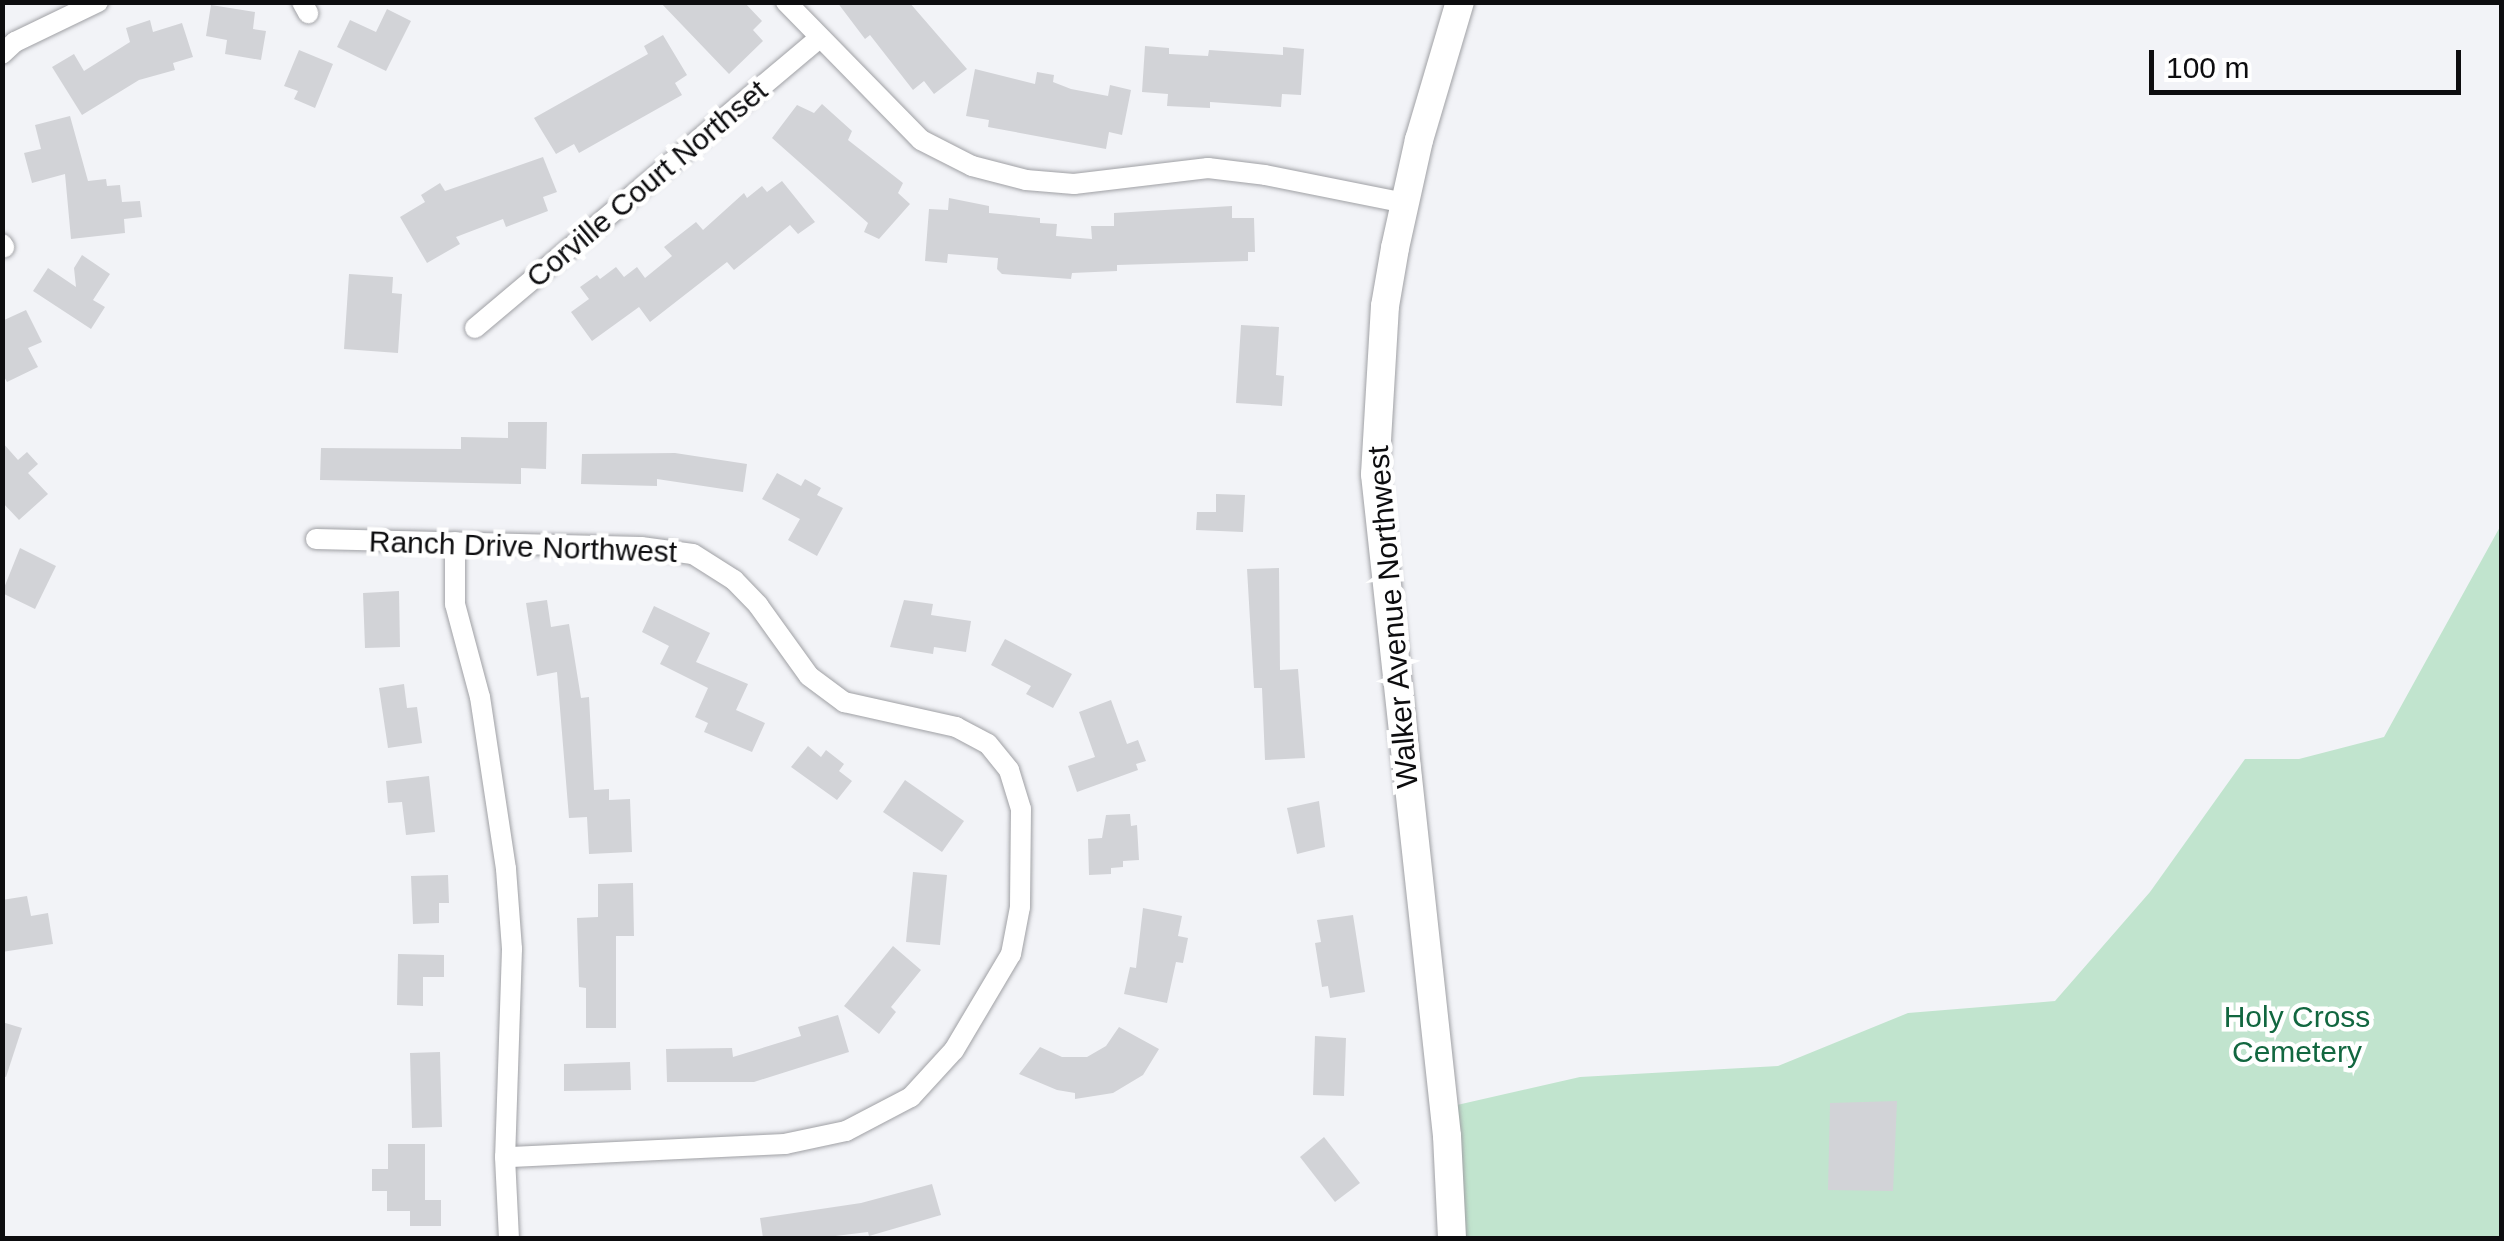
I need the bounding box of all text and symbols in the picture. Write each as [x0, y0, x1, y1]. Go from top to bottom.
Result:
scale bar [2154, 30, 2466, 92]
text: 100 m [2166, 51, 2249, 84]
street label: Corville Court Northset [519, 73, 775, 295]
street label: Walker Avenue Northwest [1360, 444, 1426, 790]
street label: Ranch Drive Northwest [368, 524, 678, 570]
park label: Holy Cross Cemetery [2224, 999, 2370, 1070]

